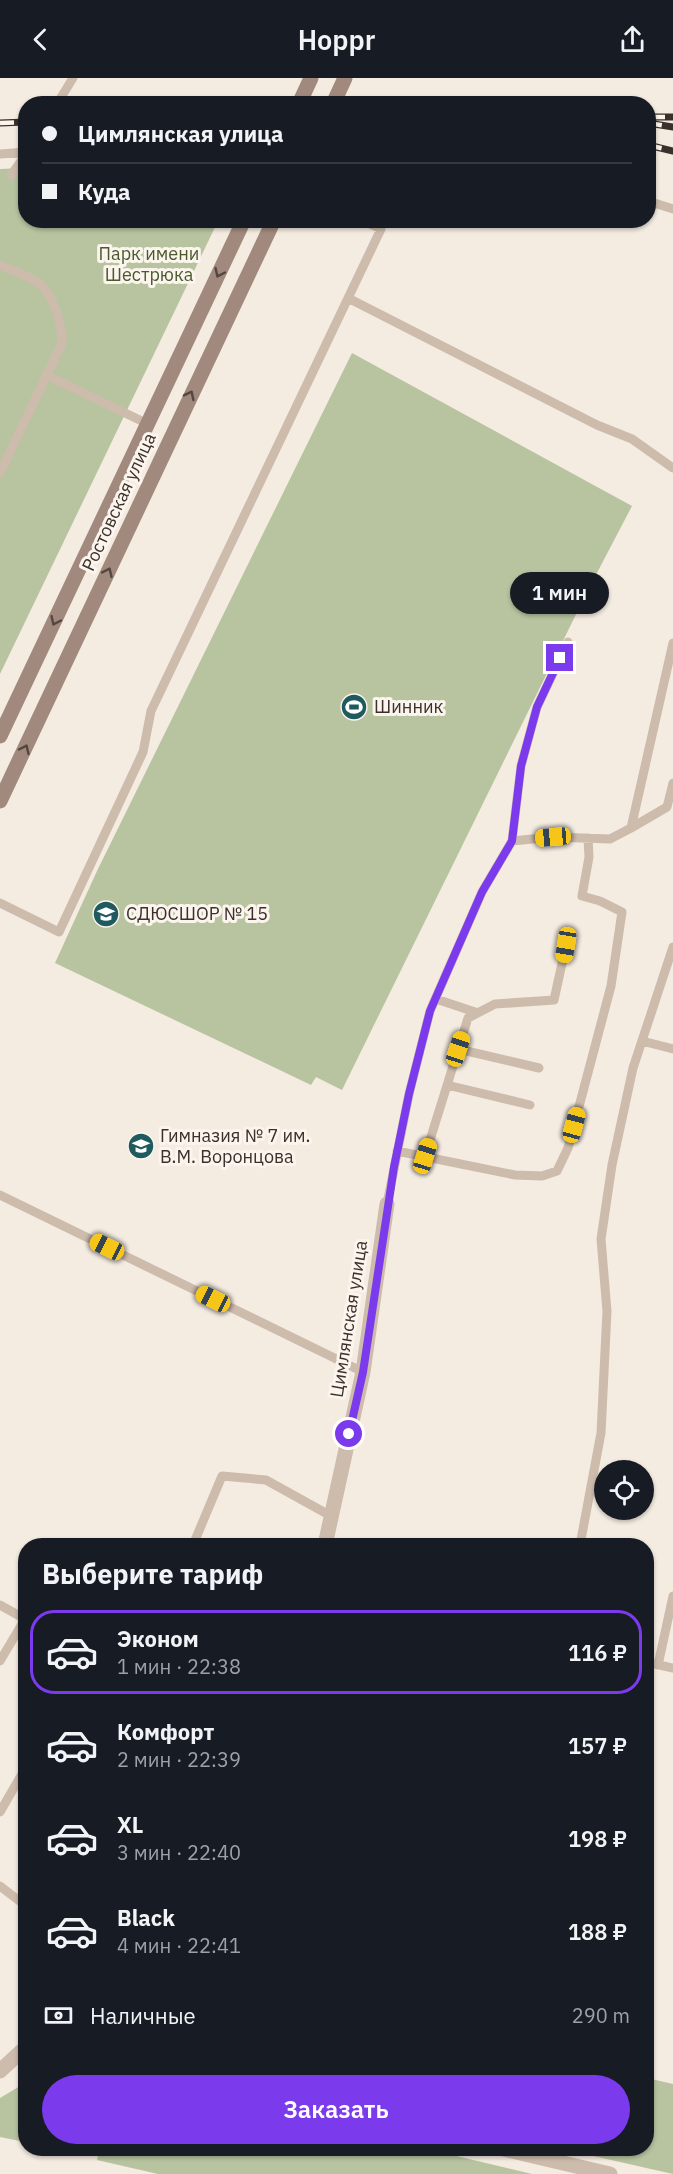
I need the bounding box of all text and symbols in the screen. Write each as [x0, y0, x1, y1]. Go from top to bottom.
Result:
text: Hoppr [298, 22, 375, 57]
icon: back [24, 23, 57, 56]
icon: share [616, 23, 649, 56]
text: Цимлянская улица [78, 119, 284, 148]
text: Куда [78, 177, 131, 206]
park label: Парк имени Шестрюка [99, 242, 199, 286]
one-way arrow [214, 267, 226, 278]
one-way arrow [183, 391, 195, 402]
street label: Ростовская улица [76, 428, 161, 575]
one-way arrow [100, 567, 112, 578]
callout: 1 мин [510, 571, 610, 613]
text: 1 мин [532, 579, 587, 606]
one-way arrow [50, 614, 62, 625]
route end [546, 644, 573, 671]
sports icon: Шинник [339, 692, 369, 722]
place label: Шинник [374, 695, 444, 718]
one-way arrow [17, 744, 29, 755]
car [534, 826, 572, 848]
school or university icon: СДЮСШОР № 15 [91, 899, 121, 929]
place label: СДЮСШОР № 15 [126, 902, 268, 925]
car [554, 926, 578, 964]
car [444, 1029, 472, 1069]
car [561, 1105, 587, 1145]
place label: Гимназия № 7 им. В.М. Воронцова [160, 1124, 310, 1168]
school or university icon: Гимназия № 7 им. В.М. Воронцова [126, 1131, 156, 1161]
car [411, 1136, 439, 1176]
car [87, 1231, 127, 1263]
street label: Цимлянская улица [325, 1238, 372, 1399]
car [193, 1283, 233, 1315]
route start [335, 1420, 362, 1447]
map controls [594, 1460, 654, 1520]
button: locate [594, 1460, 654, 1520]
text: Выберите тариф [42, 1556, 263, 1591]
text: Эконом [117, 1624, 199, 1653]
icon: car [45, 1625, 99, 1679]
text: 116 ₽ [568, 1638, 627, 1667]
text: 1 мин · 22:38 [117, 1653, 241, 1680]
text: Комфорт [117, 1717, 214, 1746]
icon: car [45, 1718, 99, 1772]
text: 157 ₽ [568, 1731, 627, 1760]
text: 2 мин · 22:39 [117, 1746, 241, 1773]
text: XL [117, 1810, 143, 1839]
icon: car [45, 1811, 99, 1865]
text: 198 ₽ [568, 1824, 627, 1853]
text: 3 мин · 22:40 [117, 1839, 241, 1866]
text: Black [117, 1903, 175, 1932]
icon: car [45, 1904, 99, 1958]
text: 188 ₽ [568, 1917, 627, 1946]
text: 4 мин · 22:41 [117, 1932, 241, 1959]
icon: cash [42, 1999, 75, 2032]
text: Наличные [90, 2001, 196, 2030]
text: 290 m [572, 2002, 630, 2029]
button: Заказать [42, 2075, 630, 2144]

